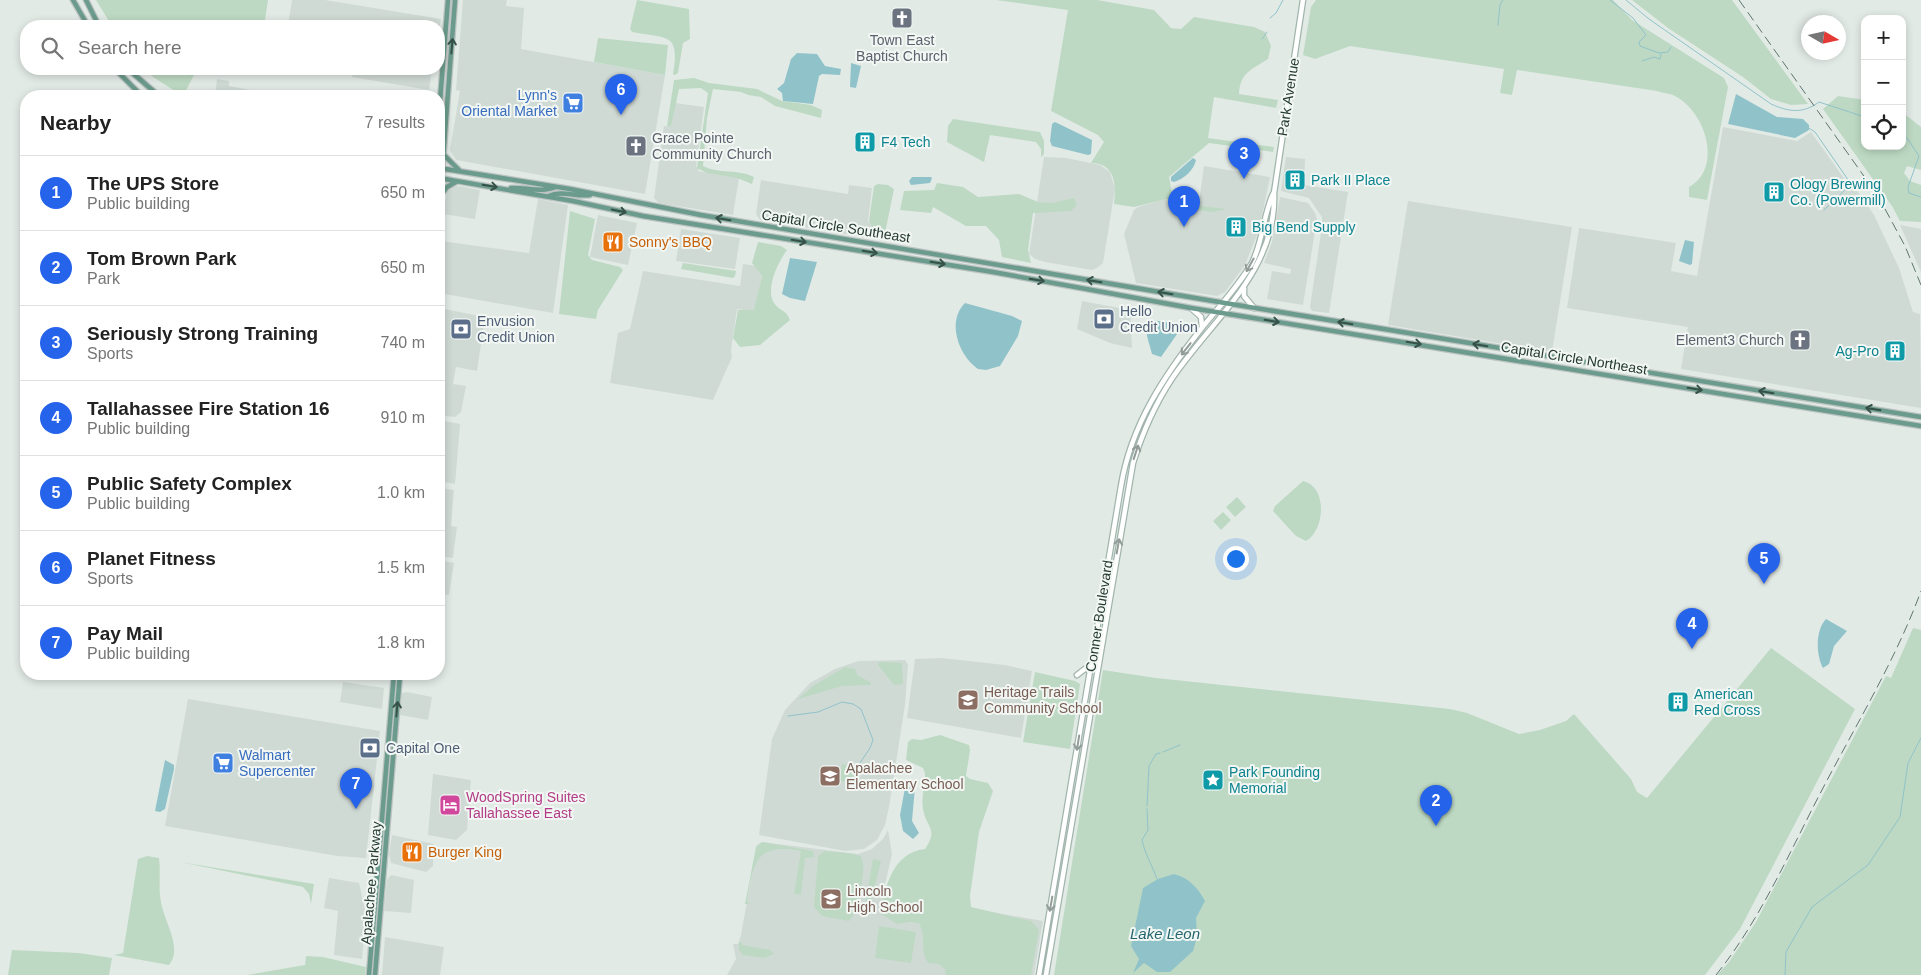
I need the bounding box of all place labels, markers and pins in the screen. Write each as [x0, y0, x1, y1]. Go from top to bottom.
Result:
church icon: Town East Baptist Church [890, 6, 914, 30]
place label: Town East Baptist Church [856, 32, 948, 64]
pin: 6 [605, 74, 637, 115]
place label: Lynn's Oriental Market [461, 87, 557, 119]
supermarket icon: Lynn's Oriental Market [561, 91, 585, 115]
place label: Grace Pointe Community Church [652, 130, 772, 162]
building icon: F4 Tech [853, 130, 877, 154]
church icon: Grace Pointe Community Church [624, 134, 648, 158]
place label: F4 Tech [881, 134, 931, 150]
pin: 3 [1228, 138, 1260, 179]
building icon: Park II Place [1283, 168, 1307, 192]
place label: Park II Place [1311, 172, 1391, 188]
place label: Ology Brewing Co. (Powermill) [1790, 176, 1886, 208]
building icon: Ology Brewing Co. (Powermill) [1762, 180, 1786, 204]
pin: 1 [1168, 186, 1200, 227]
building icon: Big Bend Supply [1224, 215, 1248, 239]
place label: Big Bend Supply [1252, 219, 1356, 235]
restaurant icon: Sonny's BBQ [601, 230, 625, 254]
place label: Sonny's BBQ [629, 234, 712, 250]
place label: Hello Credit Union [1120, 303, 1198, 335]
bank icon: Hello Credit Union [1092, 307, 1116, 331]
place label: Envusion Credit Union [477, 313, 555, 345]
bank icon: Envusion Credit Union [449, 317, 473, 341]
church icon: Element3 Church [1788, 328, 1812, 352]
place label: Element3 Church [1676, 332, 1784, 348]
building icon: Ag-Pro [1883, 339, 1907, 363]
place label: Ag-Pro [1835, 343, 1879, 359]
pin: 5 [1748, 543, 1780, 584]
pin: 4 [1676, 608, 1708, 649]
place label: Heritage Trails Community School [984, 684, 1102, 716]
place label: American Red Cross [1694, 686, 1760, 718]
school or university icon: Heritage Trails Community School [956, 688, 980, 712]
building icon: American Red Cross [1666, 690, 1690, 714]
bank icon: Capital One [358, 736, 382, 760]
place label: Capital One [386, 740, 460, 756]
place label: Walmart Supercenter [239, 747, 316, 779]
supermarket icon: Walmart Supercenter [211, 751, 235, 775]
place label: Apalachee Elementary School [846, 760, 964, 792]
school or university icon: Apalachee Elementary School [818, 764, 842, 788]
place label: Park Founding Memorial [1229, 764, 1320, 796]
pin: 7 [340, 768, 372, 809]
place icon: Park Founding Memorial [1201, 768, 1225, 792]
pin: 2 [1420, 785, 1452, 826]
place label: WoodSpring Suites Tallahassee East [466, 789, 586, 821]
hotel icon: WoodSpring Suites Tallahassee East [438, 793, 462, 817]
restaurant icon: Burger King [400, 840, 424, 864]
place label: Burger King [428, 844, 502, 860]
place label: Lincoln High School [847, 883, 923, 915]
school or university icon: Lincoln High School [819, 887, 843, 911]

